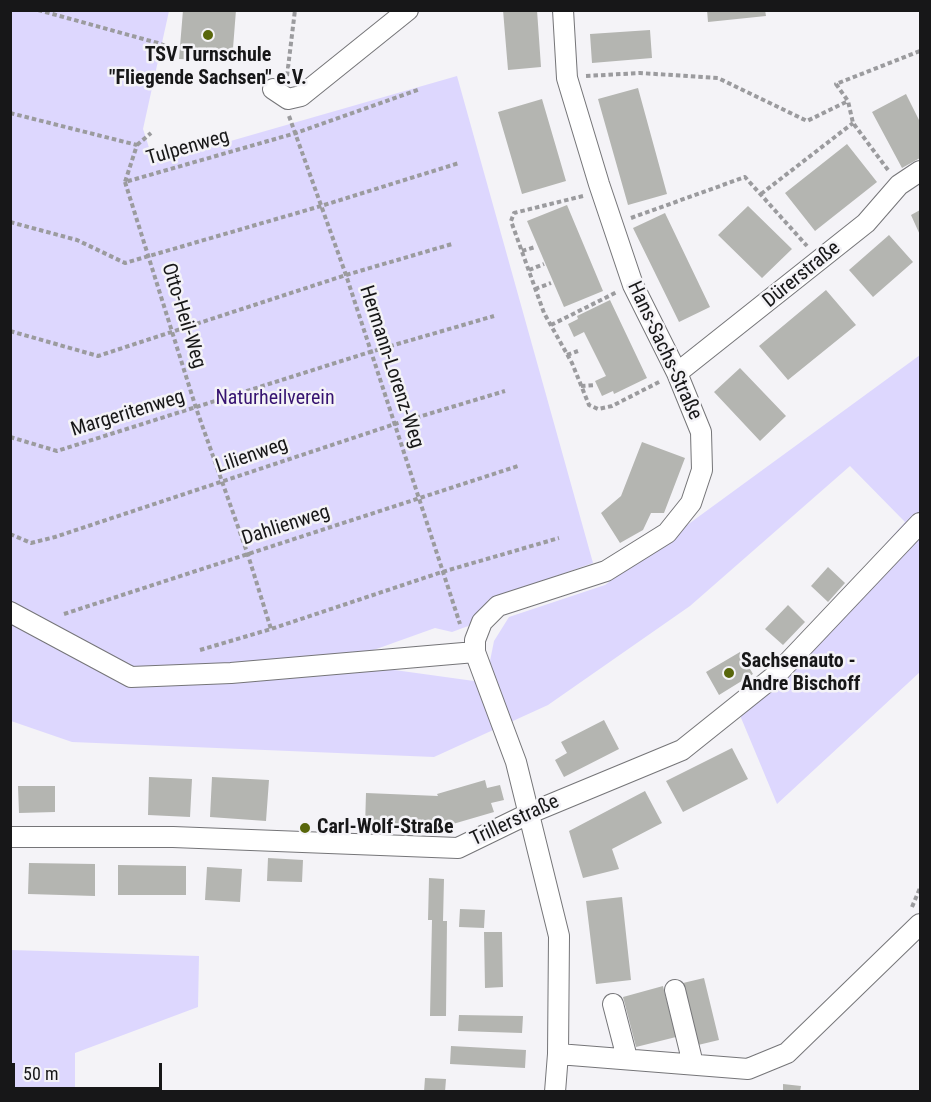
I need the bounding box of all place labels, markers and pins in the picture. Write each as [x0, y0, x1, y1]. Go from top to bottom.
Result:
marker: TSV Turnschule "Fliegende Sachsen" e.V. [201, 28, 215, 42]
place label: TSV Turnschule "Fliegende Sachsen" e.V. [109, 44, 307, 91]
place label: Sachsenauto - Andre Bischoff [741, 650, 860, 697]
marker: Sachsenauto - Andre Bischoff [722, 666, 736, 680]
place label: Carl-Wolf-Straße [317, 816, 454, 840]
marker: Carl-Wolf-Straße [298, 821, 312, 835]

